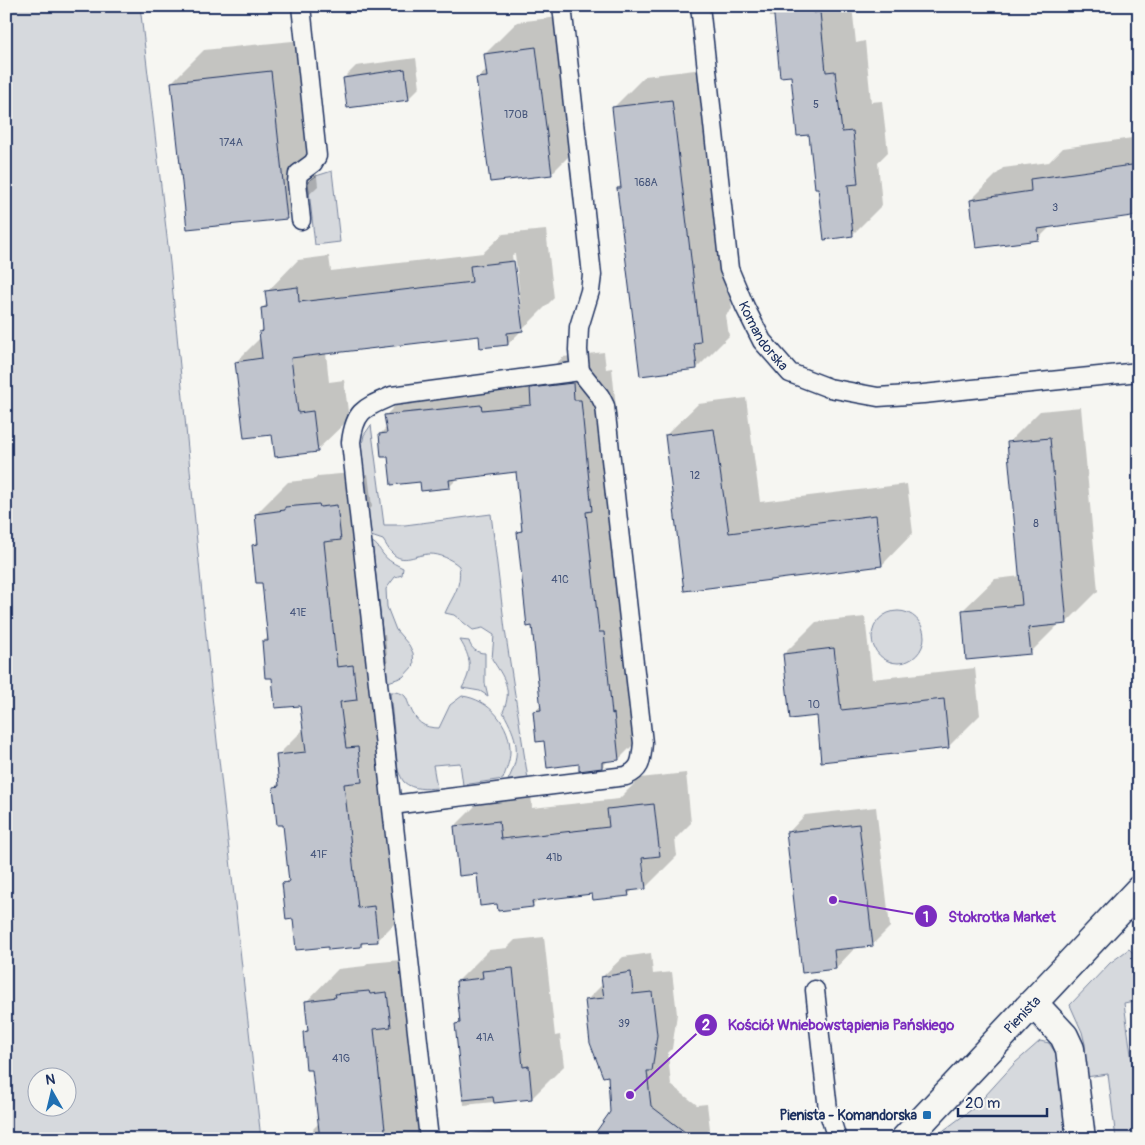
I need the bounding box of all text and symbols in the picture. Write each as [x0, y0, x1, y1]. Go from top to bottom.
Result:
house number: 5 [813, 98, 819, 111]
house number: 170B [504, 108, 528, 121]
house number: 174A [219, 136, 243, 149]
house number: 168A [634, 176, 658, 189]
house number: 3 [1052, 201, 1058, 214]
street label: Komandorska [735, 298, 792, 374]
house number: 12 [690, 469, 700, 482]
house number: 8 [1033, 517, 1039, 530]
house number: 41C [551, 573, 569, 586]
house number: 41E [290, 606, 306, 619]
house number: 10 [808, 698, 820, 711]
house number: 41F [310, 848, 328, 861]
house number: 41b [546, 851, 562, 864]
callout: Stokrotka Market [914, 901, 1066, 931]
text: 1 [923, 908, 929, 927]
text: Stokrotka Market [948, 908, 1057, 927]
street label: Pienista [1000, 992, 1044, 1037]
callout: Kościół Wniebowstąpienia Pańskiego [693, 1010, 965, 1040]
text: 2 [702, 1016, 710, 1035]
text: Kościół Wniebowstąpienia Pańskiego [728, 1016, 954, 1035]
house number: 39 [618, 1017, 630, 1030]
house number: 41A [476, 1031, 494, 1044]
house number: 41G [332, 1052, 350, 1065]
north arrow [28, 1068, 78, 1118]
text: N [44, 1071, 56, 1089]
scale bar [958, 1085, 1046, 1117]
text: 20 m [965, 1094, 1000, 1113]
place label: Pienista - Komandorska [780, 1107, 917, 1124]
marker: Pienista - Komandorska [921, 1109, 933, 1121]

